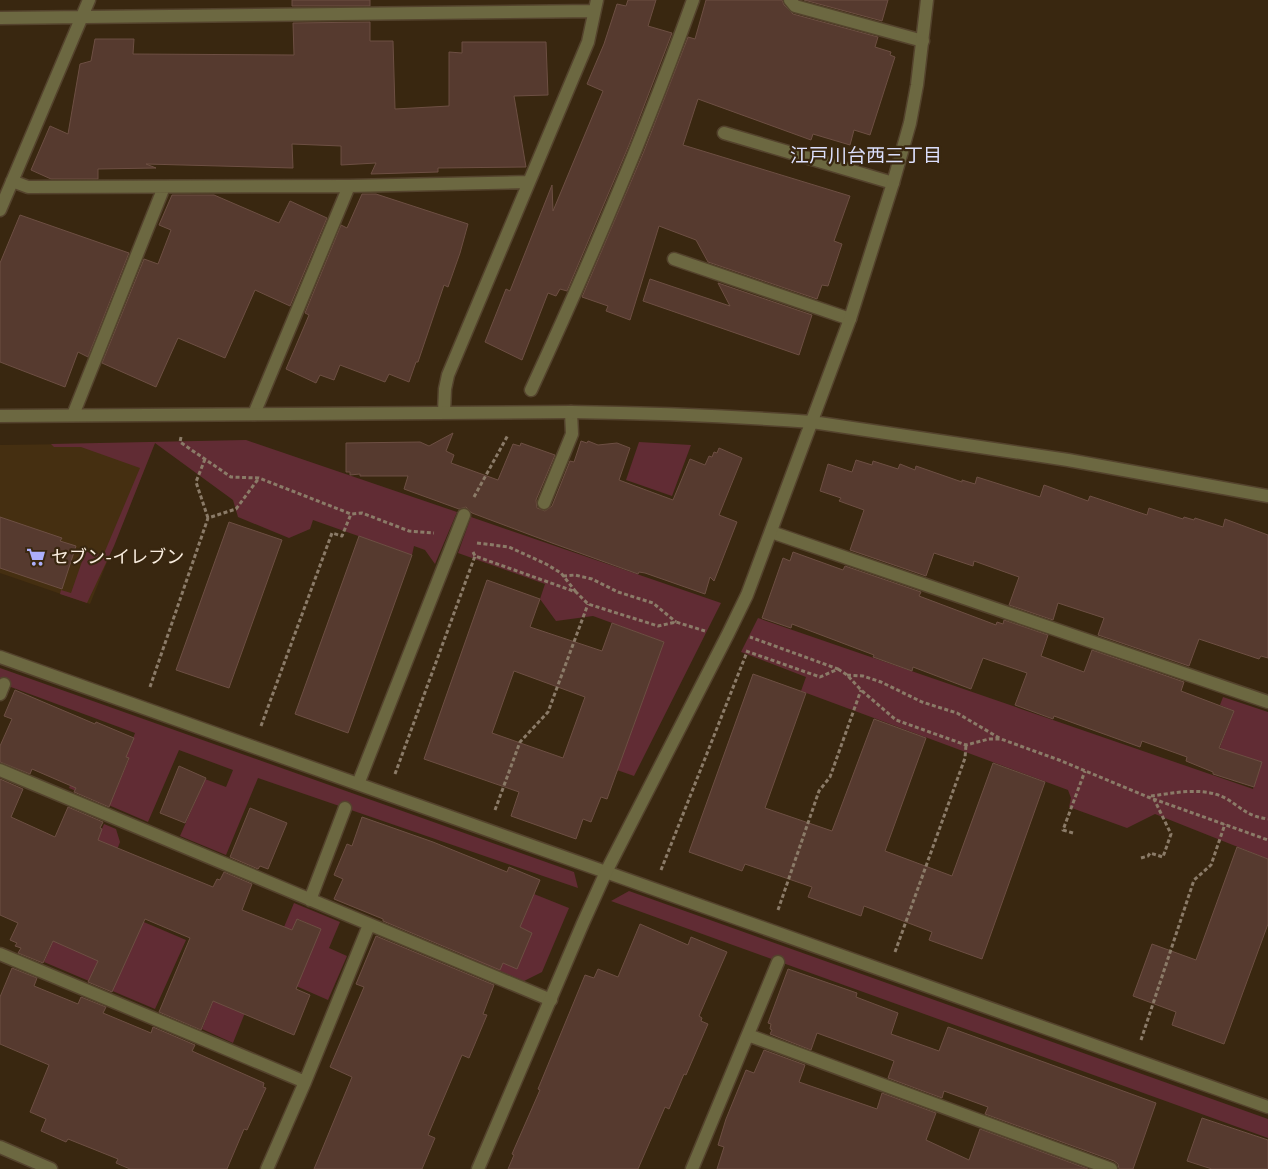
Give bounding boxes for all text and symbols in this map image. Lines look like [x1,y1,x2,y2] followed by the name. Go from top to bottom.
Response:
[790,145,942,167] district label: 江戸川台西三丁目
[25,546,47,568] supermarket icon: セブン-イレブン
[51,546,184,568] place label: セブン-イレブン

